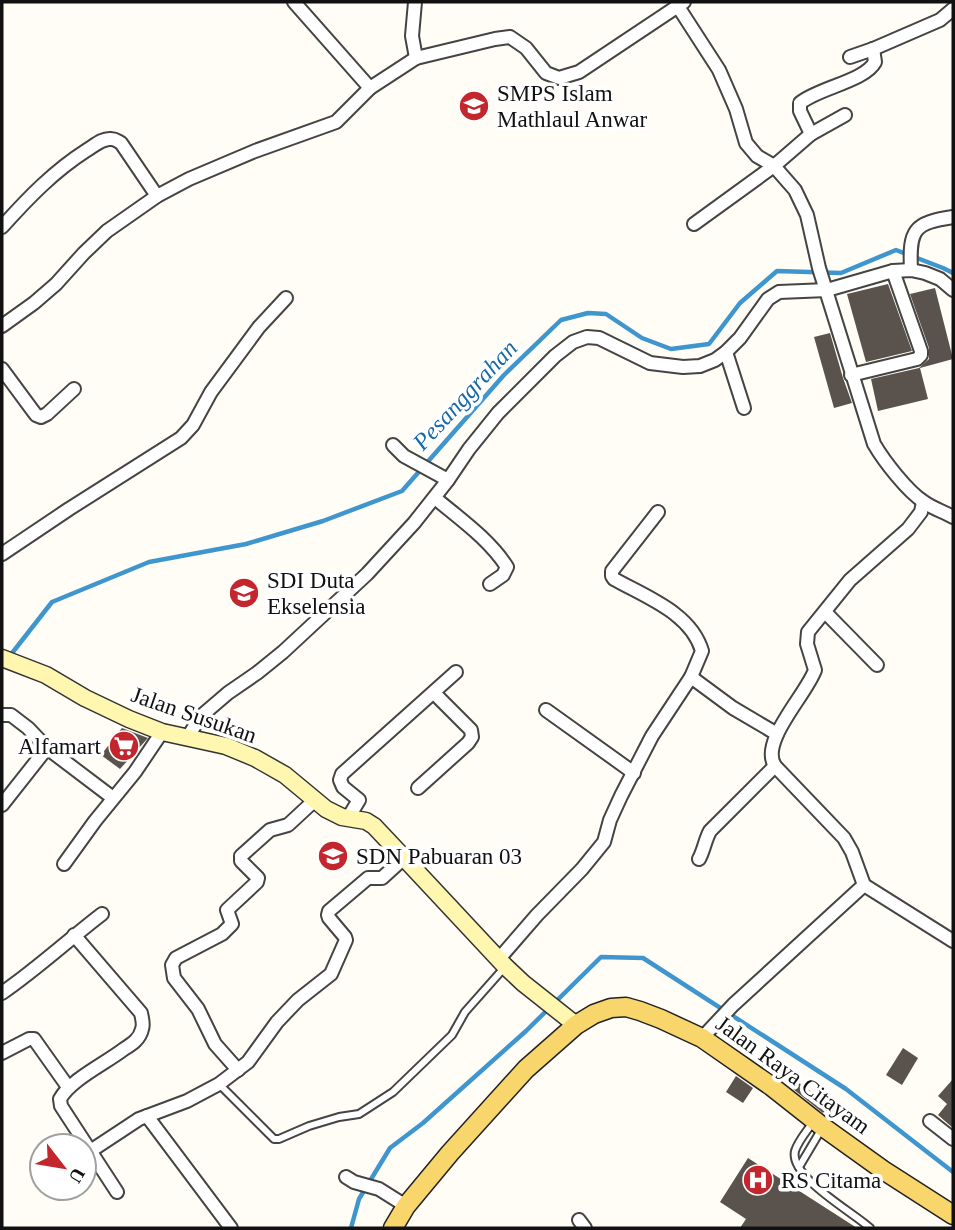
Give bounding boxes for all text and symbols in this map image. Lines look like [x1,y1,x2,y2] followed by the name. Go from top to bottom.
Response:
[497,81,647,132] place label: SMPS Islam Mathlaul Anwar
[457,89,491,123] school or university icon: SMPS Islam Mathlaul Anwar
[407,335,522,456] water label: Pesanggrahan
[267,568,365,619] place label: SDI Duta Ekselensia
[227,576,261,610] school or university icon: SDI Duta Ekselensia
[128,682,260,748] street label: Jalan Susukan
[107,729,141,763] supermarket icon: Alfamart
[18,734,102,759] place label: Alfamart
[316,839,350,873] school or university icon: SDN Pabuaran 03
[356,844,522,869] place label: SDN Pabuaran 03
[711,1011,875,1139] street label: Jalan Raya Citayam
[28,1132,98,1202] north arrow
[741,1163,775,1197] hospital icon: RS Citama
[64,1164,90,1187] text: U
[781,1168,881,1193] place label: RS Citama

